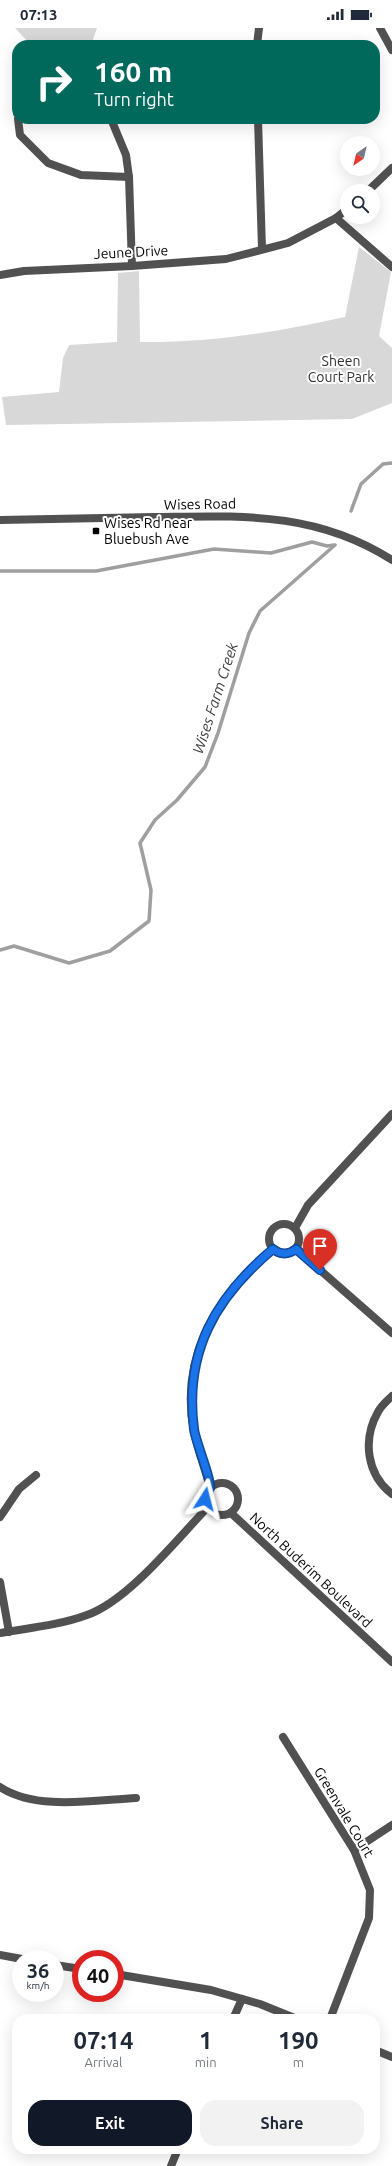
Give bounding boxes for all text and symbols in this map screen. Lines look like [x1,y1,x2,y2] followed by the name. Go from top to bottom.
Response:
[20,6,58,23] text: 07:13
[28,56,80,108] icon: right
[94,56,172,87] text: 160 m
[94,89,174,109] text: Turn right
[340,136,380,176] north arrow
[340,136,380,224] map controls
[340,184,380,224] button: search
[93,242,169,262] street label: Jeune Drive
[308,353,374,385] park label: Sheen Court Park
[164,495,236,513] street label: Wises Road
[104,515,193,547] place label: Wises Rd near Bluebush Ave
[91,526,101,536] marker: Wises Rd near Bluebush Ave
[189,640,241,756] water label: Wises Farm Creek
[303,1229,337,1270] pin
[309,1235,331,1257] icon: arrive
[184,1478,226,1520] position arrow
[247,1509,375,1631] street label: North Buderim Boulevard
[311,1764,377,1860] street label: Greenvale Court
[72,1950,124,2002] speed limit sign: 40
[27,1959,49,1982] text: 36
[26,1980,50,1991] text: km/h
[73,2027,133,2054] text: 07:14
[199,2027,212,2054] text: 1
[278,2027,319,2054] text: 190
[84,2055,122,2069] text: Arrival
[195,2055,217,2069] text: min
[293,2055,304,2069] text: m
[28,2100,192,2146] button: Exit
[200,2100,364,2146] button: Share

